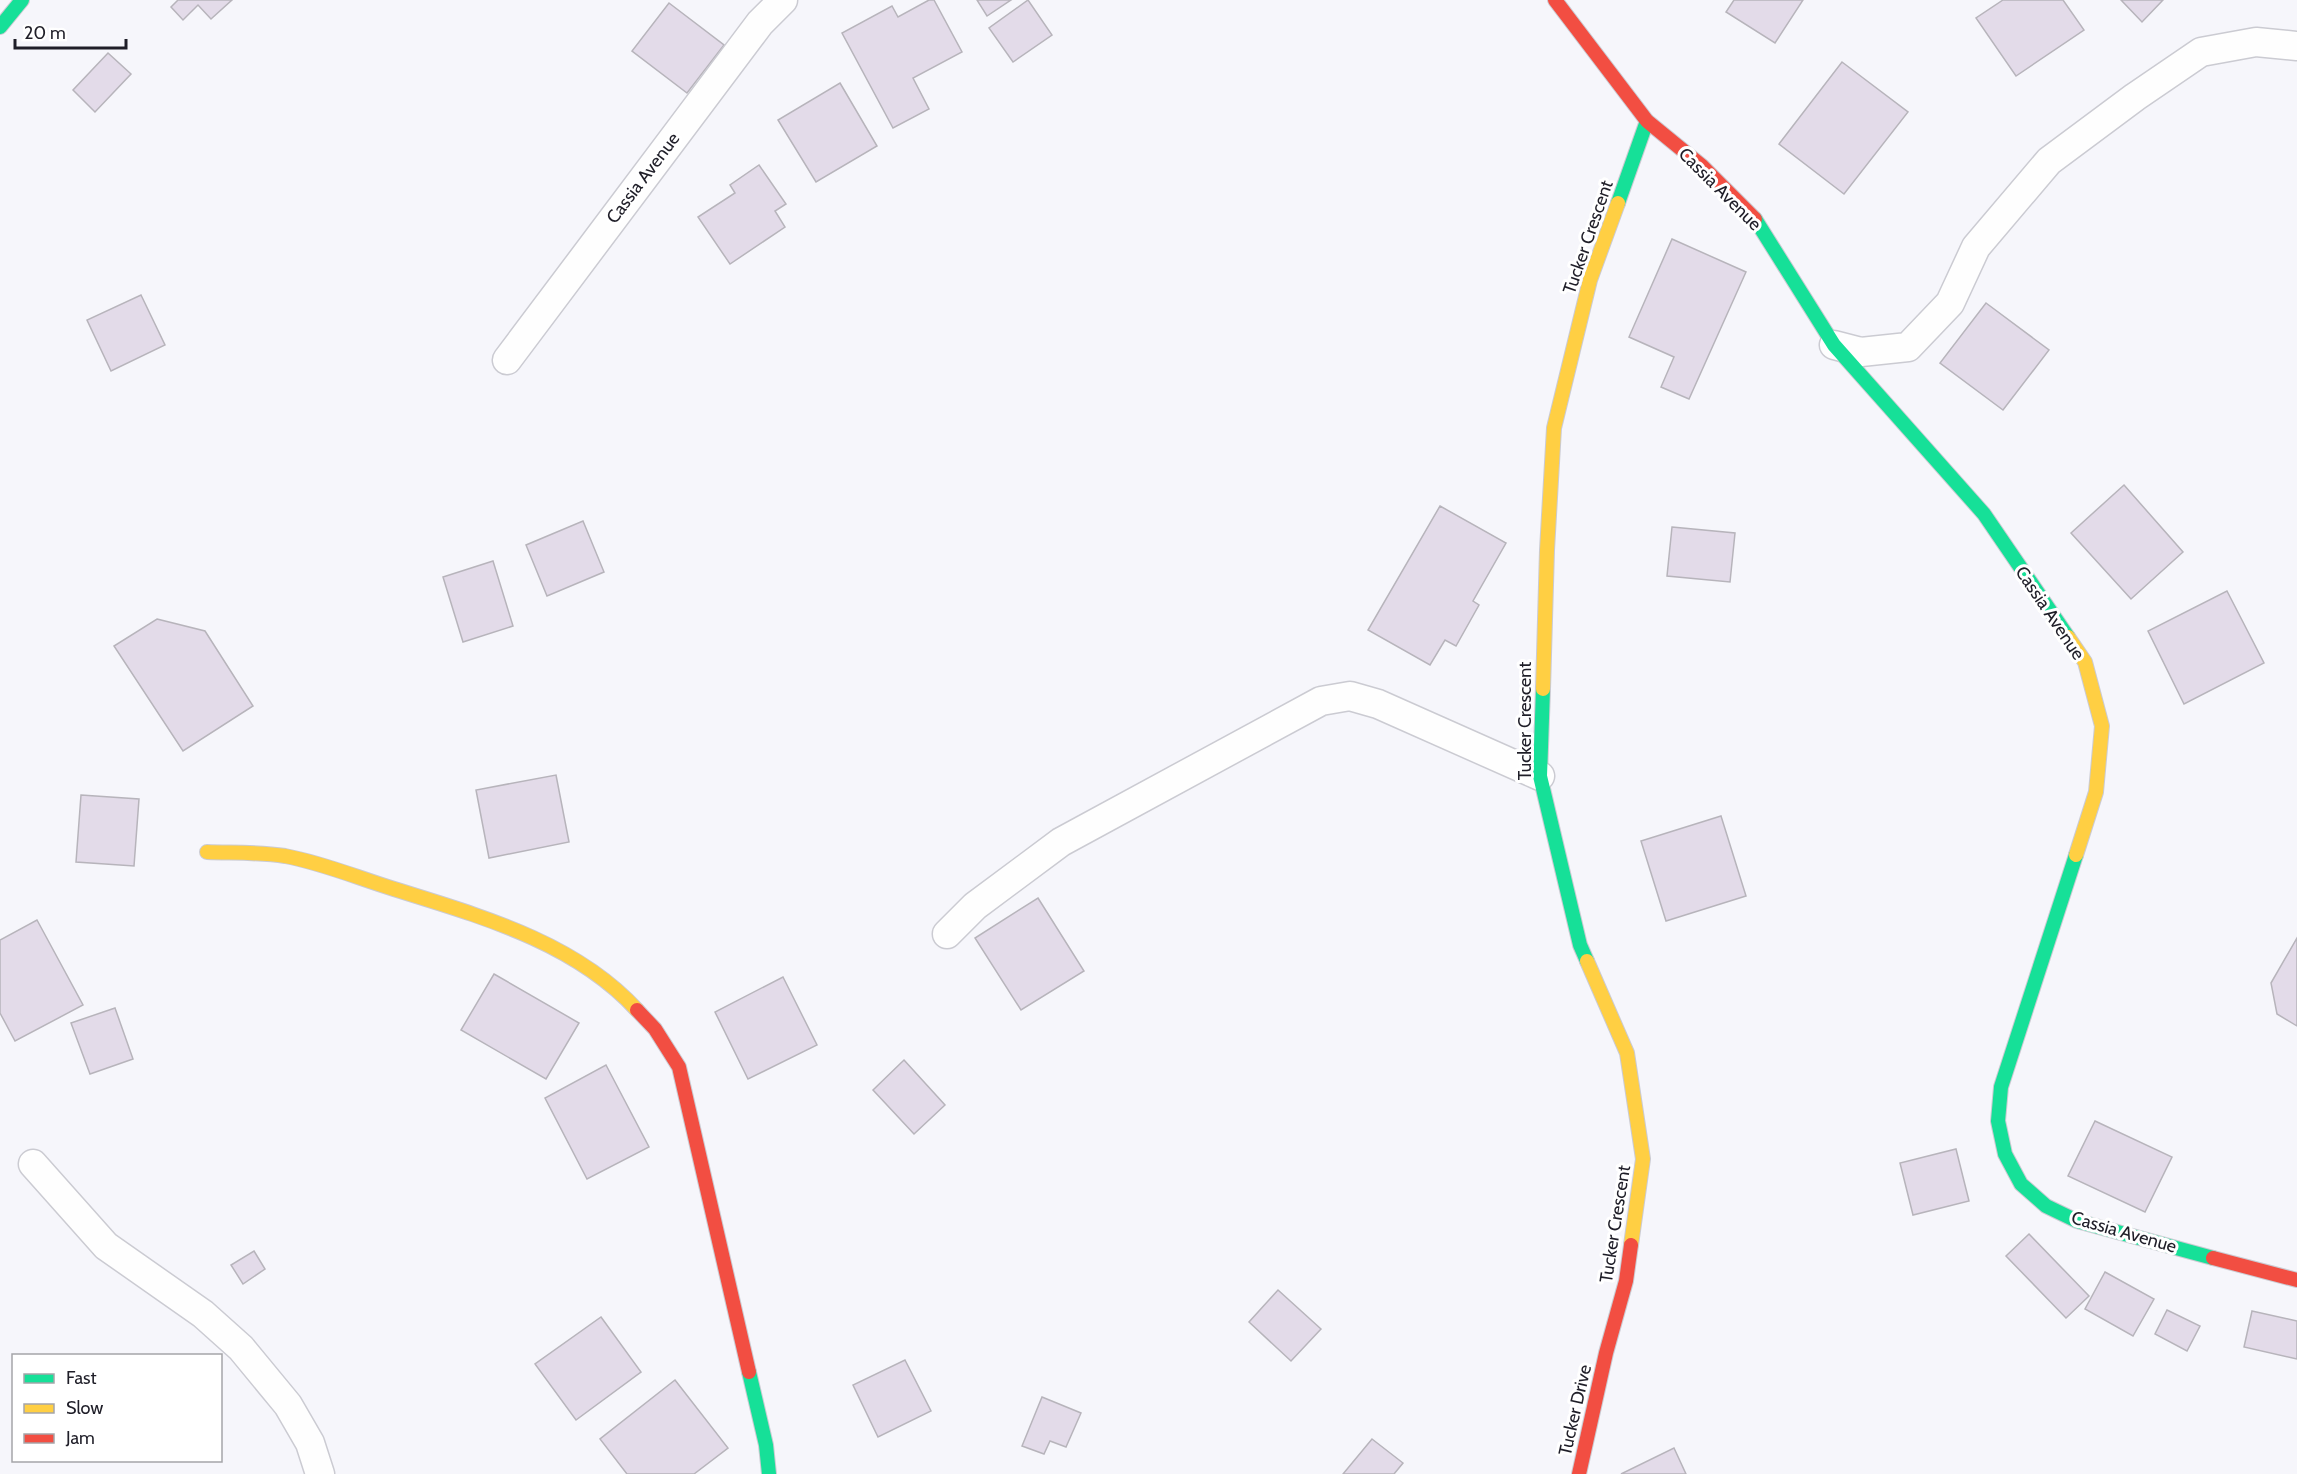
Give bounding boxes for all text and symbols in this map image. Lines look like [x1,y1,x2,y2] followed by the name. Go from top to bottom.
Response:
[15,12,126,50] scale bar
[24,22,66,44] text: 20 m
[602,128,684,228] street label: Cassia Avenue
[1674,143,1766,235] street label: Cassia Avenue
[1558,177,1618,297] street label: Tucker Crescent
[2011,562,2089,664] street label: Cassia Avenue
[1514,662,1536,780] street label: Tucker Crescent
[1595,1164,1635,1284] street label: Tucker Crescent
[2069,1207,2179,1257] street label: Cassia Avenue
[12,1354,222,1462] legend
[1554,1362,1596,1458] street label: Tucker Drive
[66,1367,97,1389] text: Fast
[66,1397,103,1419] text: Slow
[65,1427,95,1449] text: Jam

